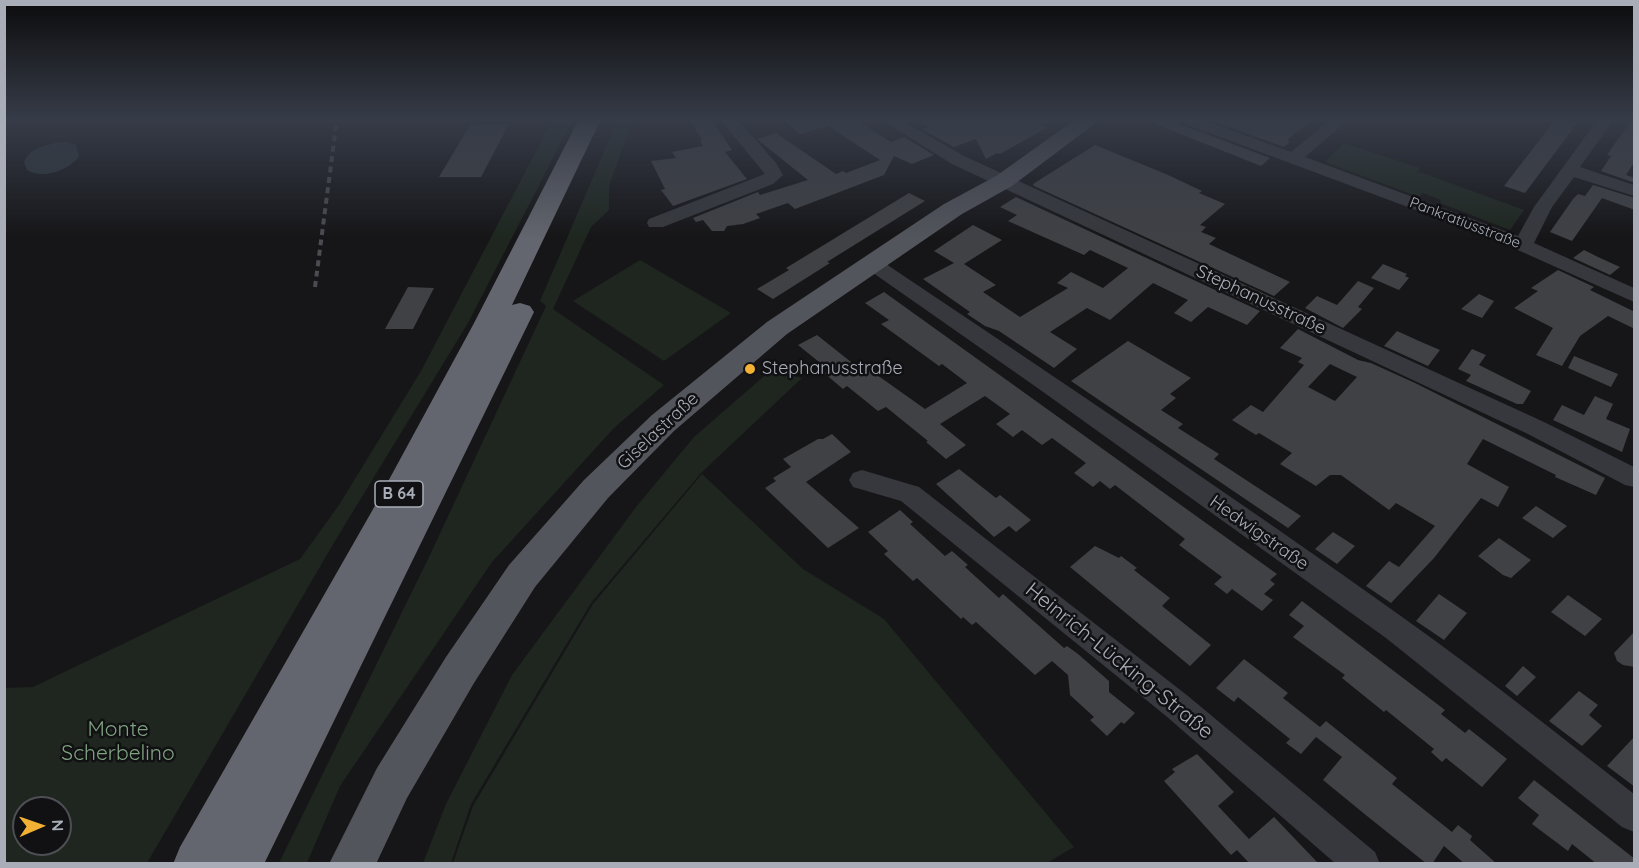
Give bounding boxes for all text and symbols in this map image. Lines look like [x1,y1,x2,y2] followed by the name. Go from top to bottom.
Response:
[1407,194,1523,252] street label: Pankratiusstraße
[1193,260,1329,340] street label: Stephanusstraße
[762,358,903,380] place label: Stephanusstraße
[743,362,757,376] marker: Stephanusstraße
[613,388,703,474] street label: Giselastraße
[375,481,423,507] road number: B 64
[1205,491,1313,575] street label: Hedwigstraße
[1020,577,1218,745] street label: Heinrich-Lücking-Straße
[61,717,175,767] park label: Monte Scherbelino
[12,796,72,856] north arrow
[48,819,68,832] text: N

